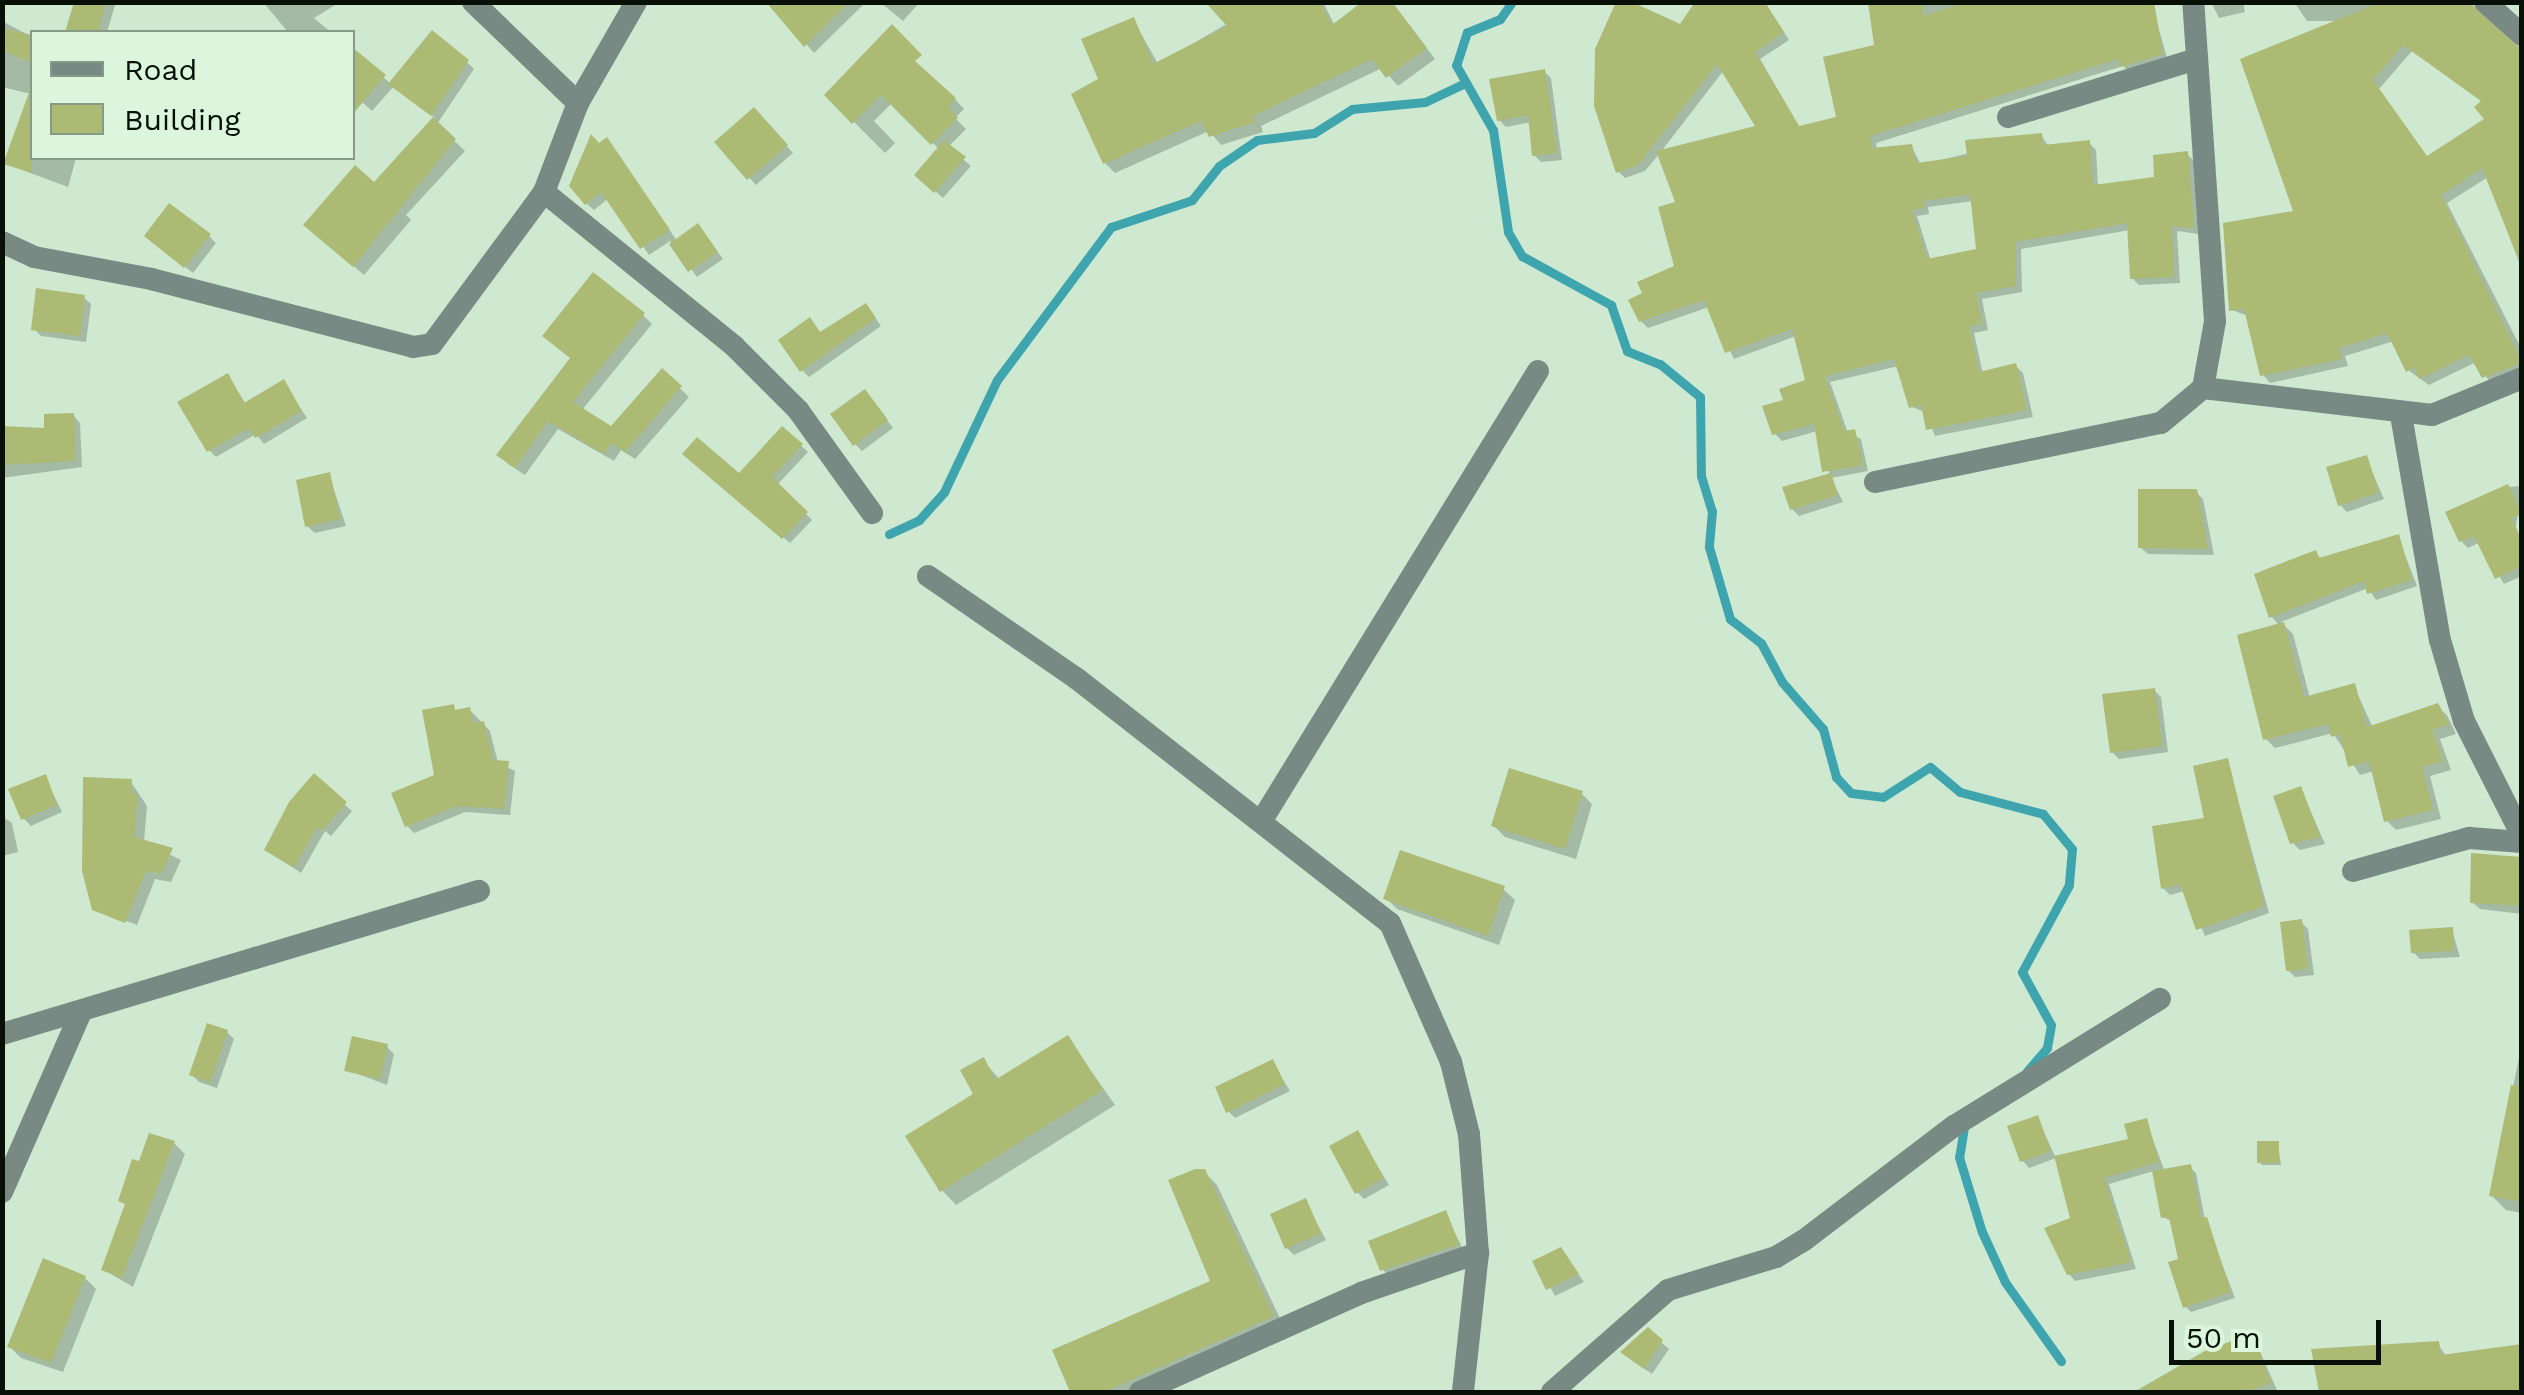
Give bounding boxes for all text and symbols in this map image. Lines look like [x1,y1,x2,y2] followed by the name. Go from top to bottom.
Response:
[30,30,355,160] legend
[124,52,197,87] text: Road
[124,102,241,137] text: Building
[2174,1300,2386,1362] scale bar
[2186,1320,2261,1355] text: 50 m

